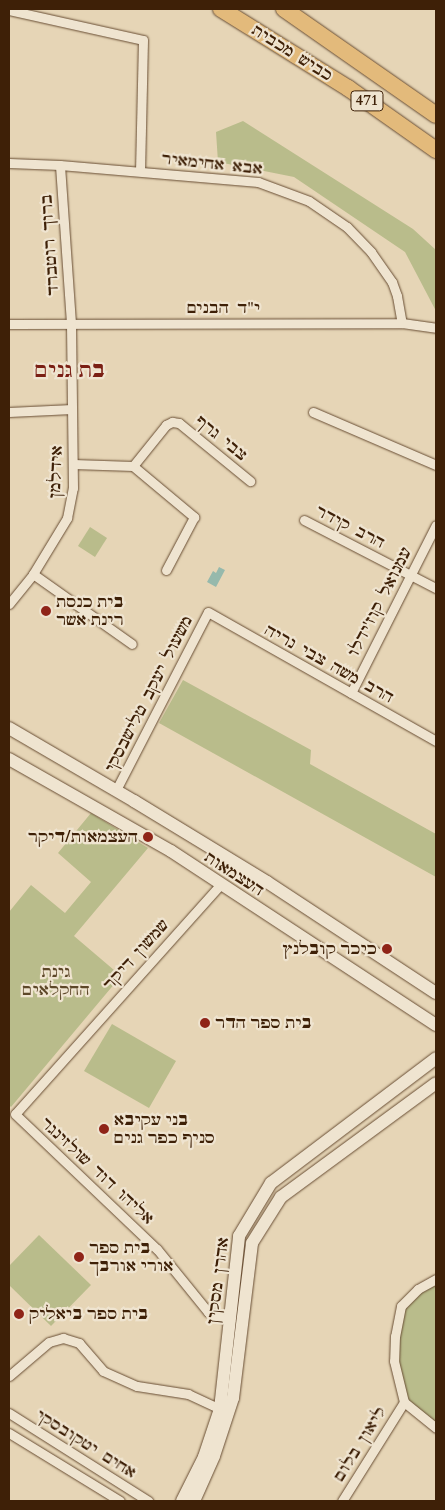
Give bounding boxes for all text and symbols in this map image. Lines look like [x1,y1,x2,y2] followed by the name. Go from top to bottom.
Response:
[250,22,334,84] street label: כביש מכבית
[350,88,384,114] road number: 471
[162,149,262,179] street label: אבא אחימאיר
[37,195,63,295] street label: ברוך רוטברד
[188,298,258,318] street label: י"ד הבנים
[35,358,105,384] district label: בת גנים
[193,412,249,464] street label: צבי גרף
[45,445,67,499] street label: אידלמן
[314,502,386,552] street label: הרב קידר
[345,545,415,659] street label: עמנואל קוז'ידלו
[56,592,124,630] place label: בית כנסת רינת אשר
[40,605,52,617] marker: בית כנסת רינת אשר
[103,616,195,772] street label: משעול יעקב טלישבסקי
[266,623,392,705] street label: הרב משה צבי נריה
[28,827,138,847] place label: העצמאות/דיקר
[142,831,154,843] marker: העצמאות/דיקר
[201,848,267,900] street label: העצמאות
[100,917,172,993] street label: שמשון דיקר
[283,939,377,959] place label: כיכר קובלנץ
[381,943,393,955] marker: כיכר קובלנץ
[22,962,90,1000] park label: גינת החקלאים
[215,1013,312,1033] place label: בית ספר הדר
[199,1017,211,1029] marker: בית ספר הדר
[114,1110,215,1148] place label: בני עקיבא סניף כפר גנים
[39,1116,155,1226] street label: אליהו דוד שולזינגר
[98,1123,110,1135] marker: בני עקיבא סניף כפר גנים
[89,1238,173,1276] place label: בית ספר אורי אורבך
[203,1238,233,1324] street label: אהרן מסקין
[73,1251,85,1263] marker: בית ספר אורי אורבך
[29,1304,148,1324] place label: בית ספר ביאליק
[13,1308,25,1320] marker: בית ספר ביאליק
[331,1405,389,1483] street label: ליאון בלום
[34,1406,138,1482] street label: אחים יטקובסקי

